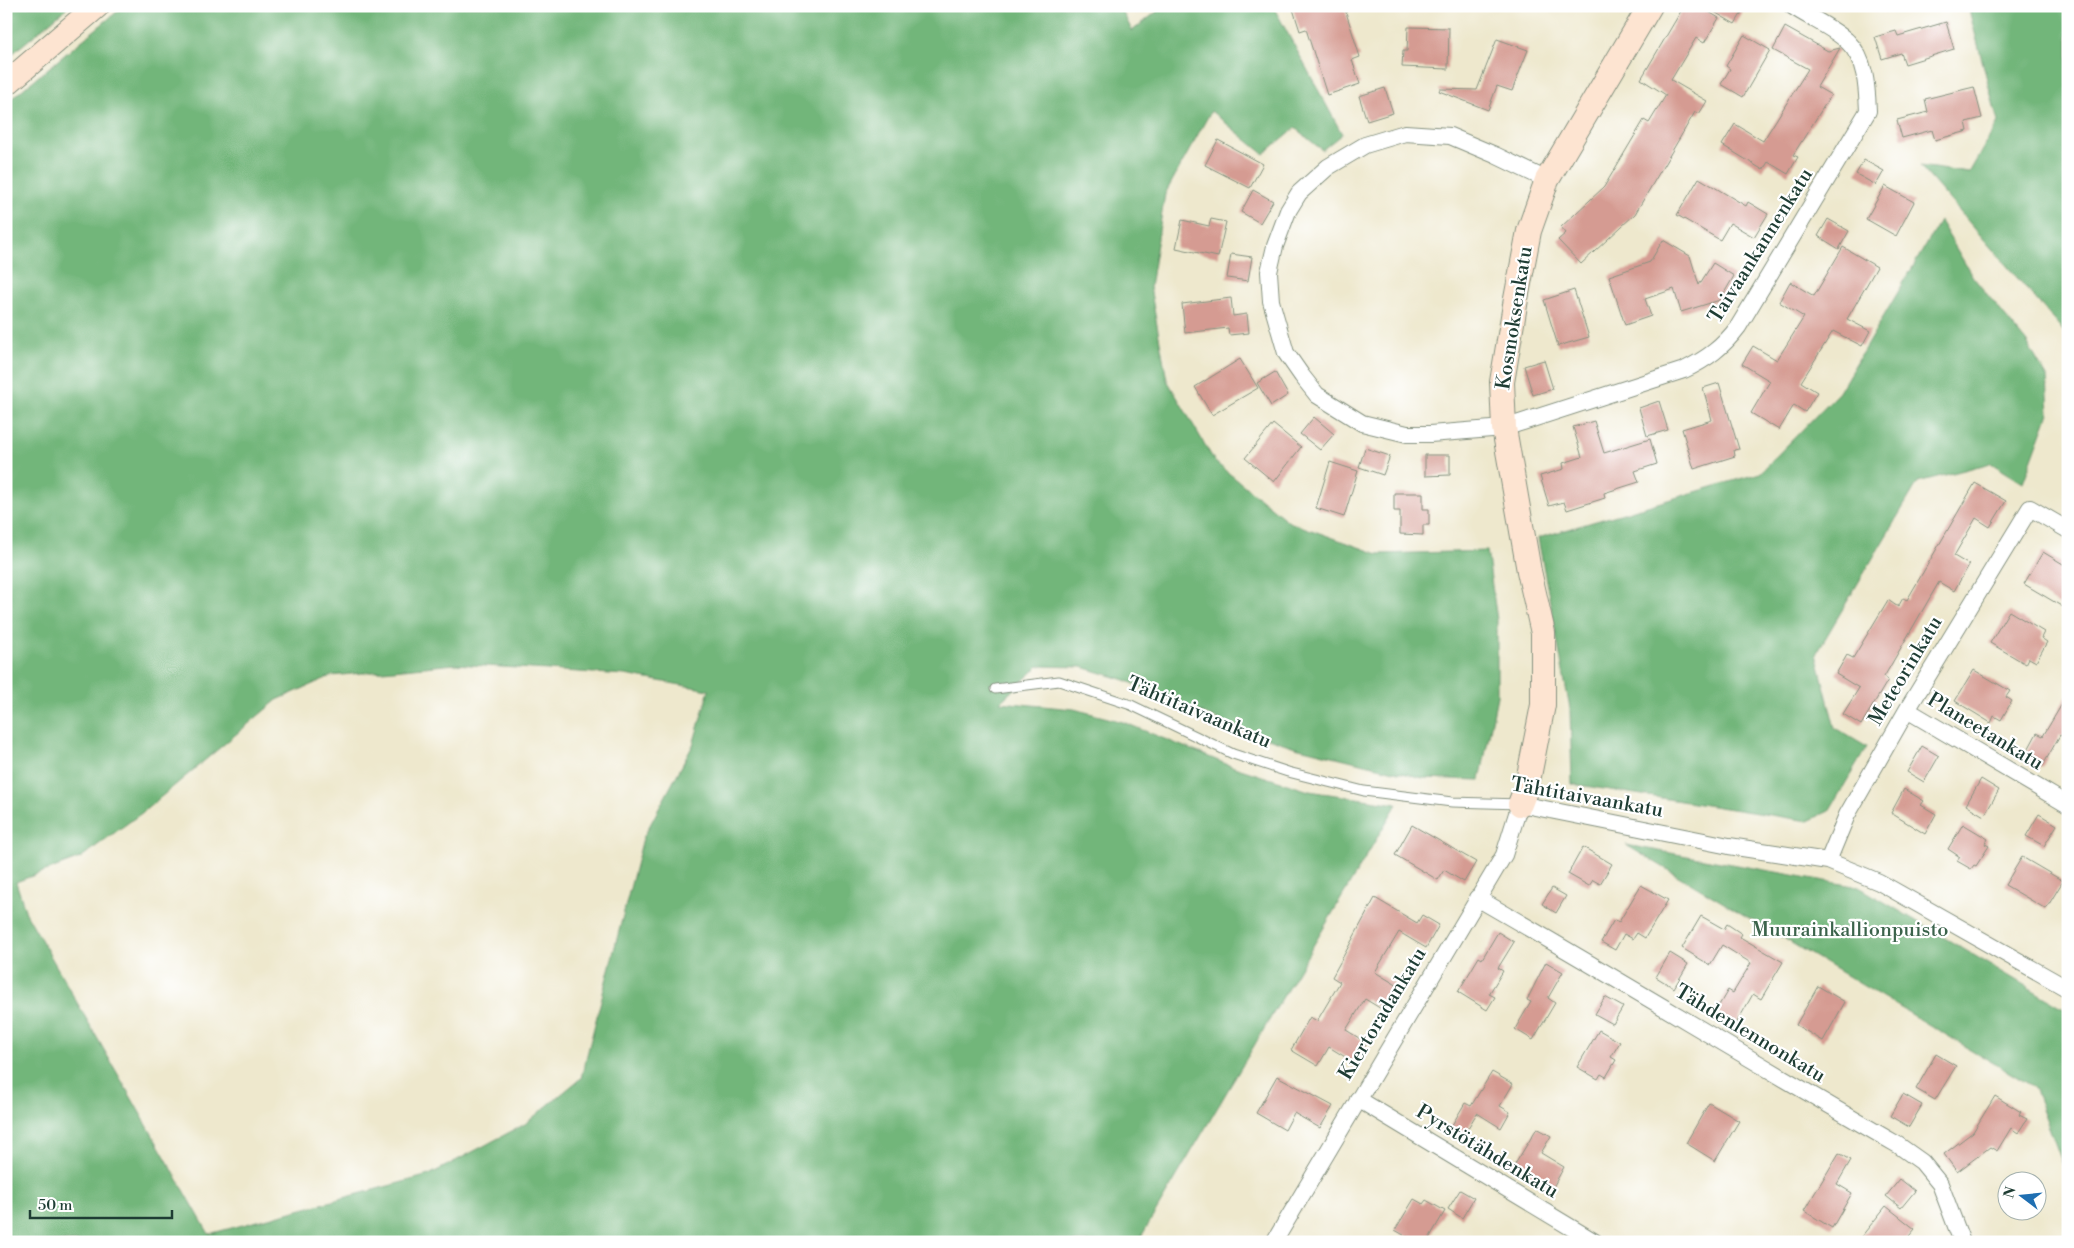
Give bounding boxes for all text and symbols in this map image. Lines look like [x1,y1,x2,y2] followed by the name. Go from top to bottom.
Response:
[1703,163,1819,328] street label: Taivaankannenkatu
[1491,244,1539,392] street label: Kosmoksenkatu
[1864,611,1949,730] street label: Meteorinkatu
[1123,671,1275,755] street label: Tähtitaivaankatu
[1922,688,2048,777] street label: Planeetankatu
[1509,772,1666,824] street label: Tähtitaivaankatu
[1751,918,1949,943] park label: Muurainkallionpuisto
[1334,943,1433,1085] street label: Kiertoradankatu
[1670,979,1830,1089] street label: Tähdenlennonkatu
[1411,1100,1563,1205] street label: Pyrstötähdenkatu
[1996,1170,2046,1220] north arrow
[2000,1185,2021,1200] text: N
[30,1188,172,1220] scale bar
[38,1196,72,1215] text: 50 m

